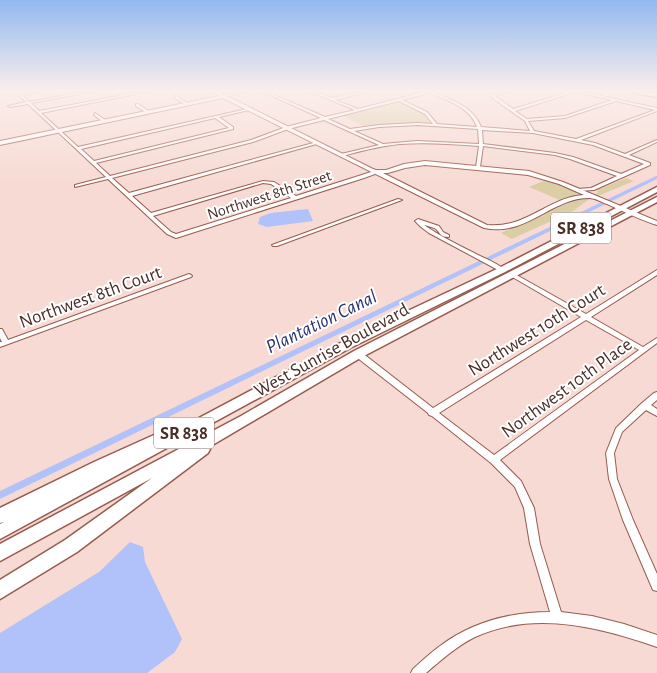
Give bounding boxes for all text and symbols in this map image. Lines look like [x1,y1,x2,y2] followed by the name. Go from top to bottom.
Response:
[205,167,333,223] street label: Northwest 8th Street
[551,212,611,244] road number: SR 838
[17,263,164,332] street label: Northwest 8th Court
[465,281,608,380] street label: Northwest 10th Court
[263,286,380,357] water label: Plantation Canal
[251,300,412,401] street label: West Sunrise Boulevard
[498,335,636,442] street label: Northwest 10th Place
[154,418,214,448] road number: SR 838

